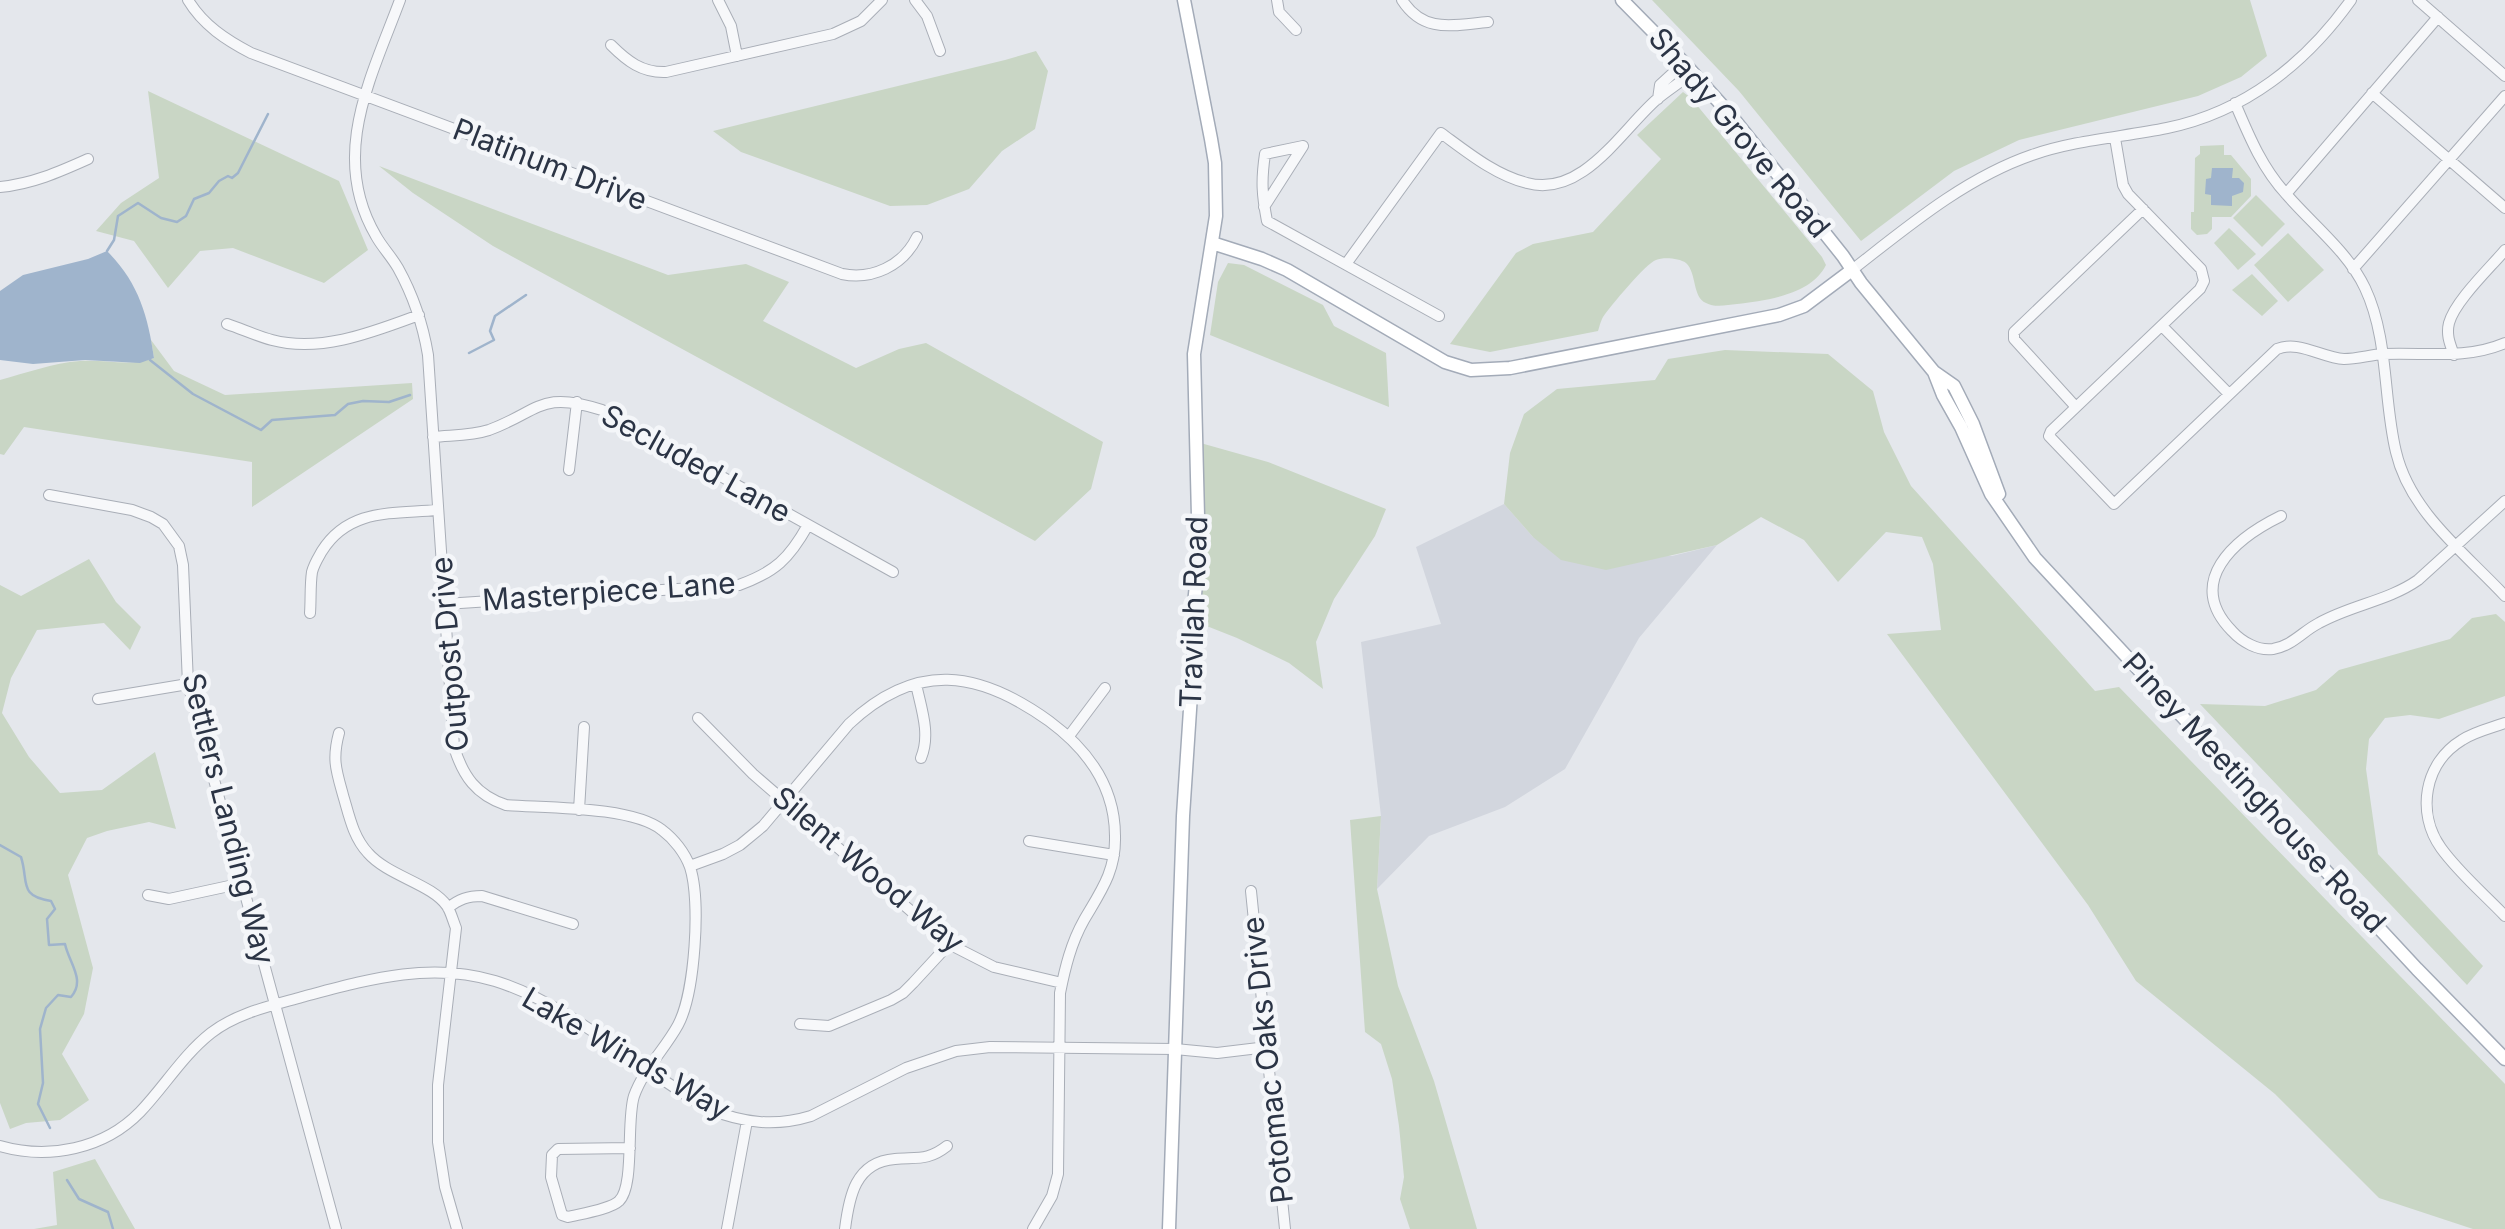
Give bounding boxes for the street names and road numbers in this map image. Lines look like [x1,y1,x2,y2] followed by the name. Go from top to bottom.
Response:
[1642,20,1838,245] street label: Shady Grove Road
[448,111,652,218] street label: Platinum Drive
[596,396,797,530] street label: Secluded Lane
[1172,515,1214,709] street label: Travilah Road
[423,555,475,753] street label: Outpost Drive
[481,564,737,618] street label: Masterpiece Lane
[2116,645,2394,940] street label: Piney Meetinghouse Road
[175,669,283,968] street label: Settlers Landing Way
[765,779,972,960] street label: Silent Wood Way
[1234,915,1300,1205] street label: Potomac Oaks Drive
[516,979,737,1127] street label: Lake Winds Way

